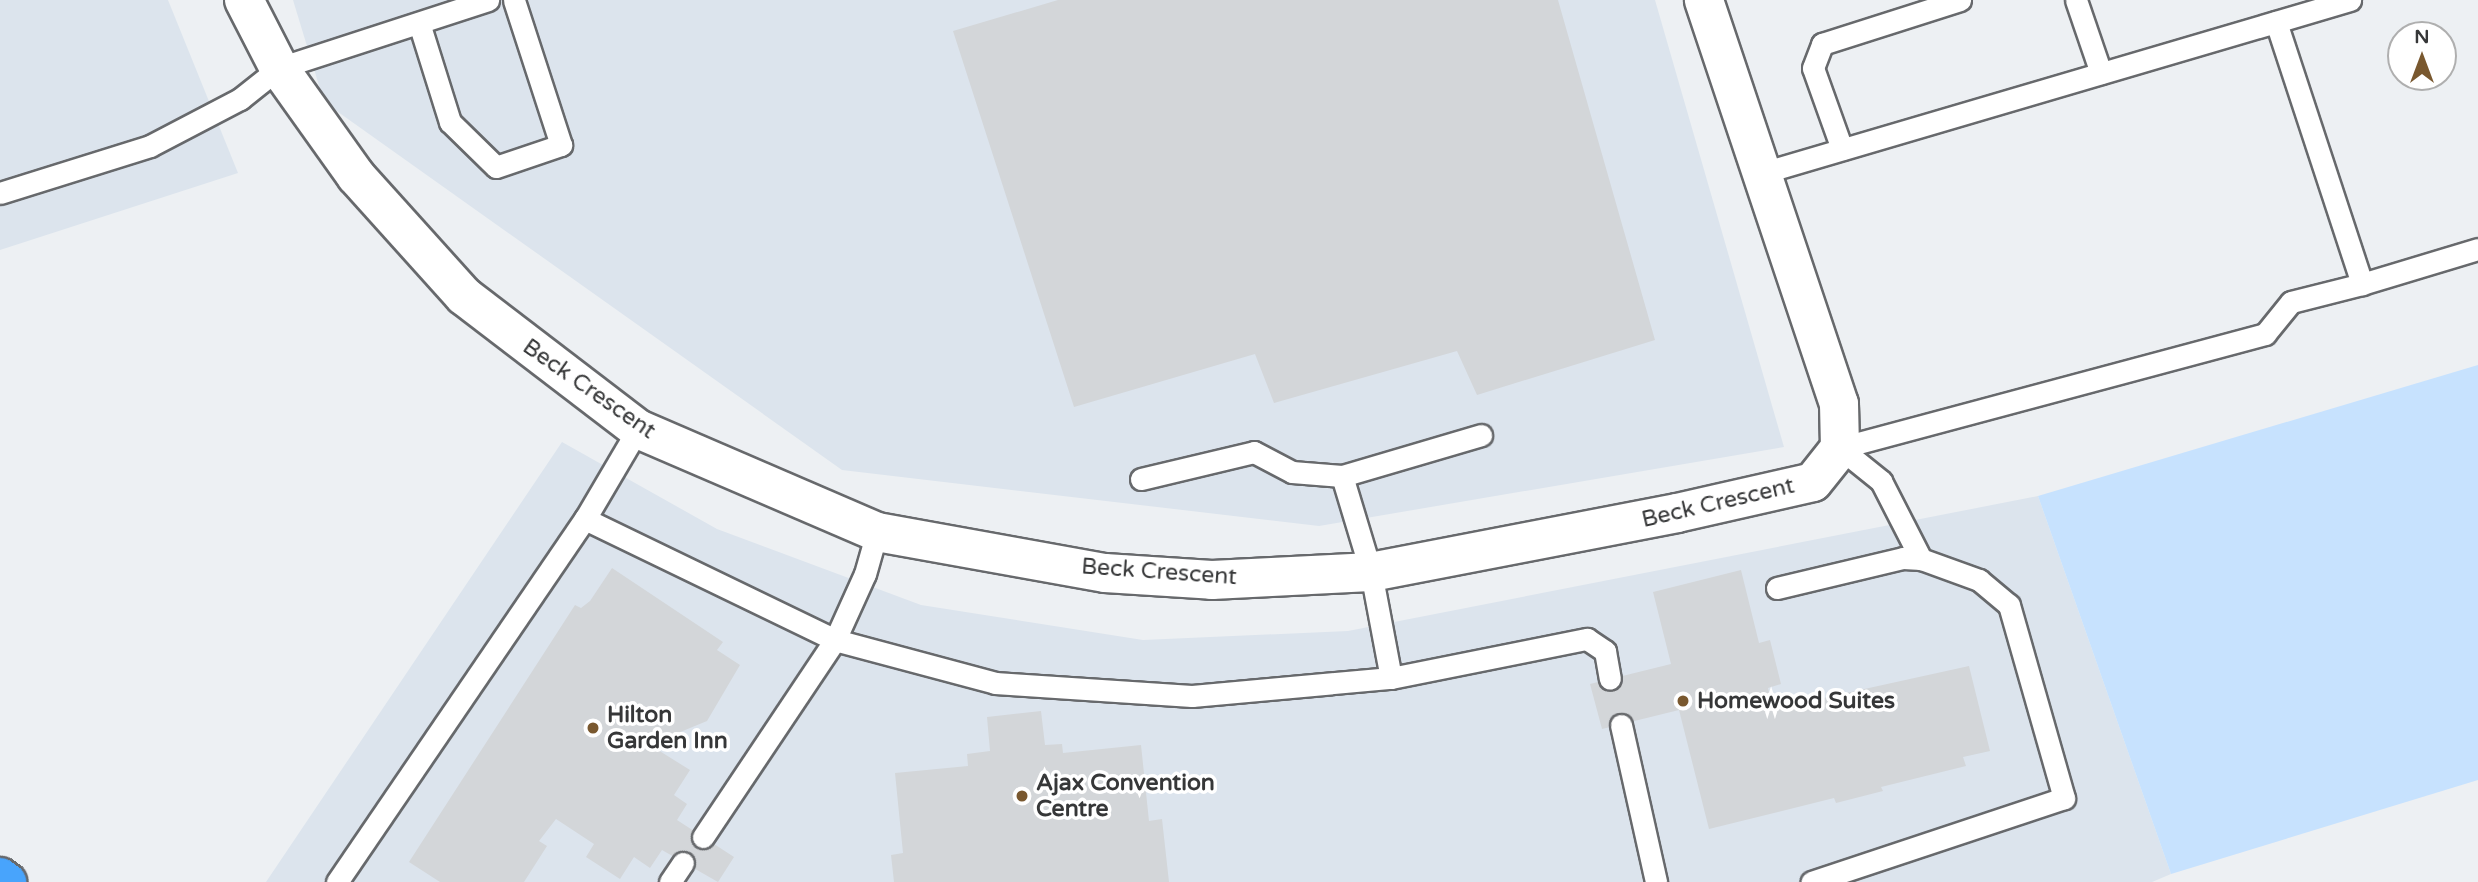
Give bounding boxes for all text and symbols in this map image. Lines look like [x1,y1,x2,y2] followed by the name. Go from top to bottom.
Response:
[2387,21,2457,91] north arrow
[2414,26,2430,48] text: N
[517,333,661,445] street label: Beck Crescent
[1639,472,1797,534] street label: Beck Crescent
[1080,553,1238,591] street label: Beck Crescent
[1697,687,1895,715] place label: Homewood Suites
[1675,693,1691,709] marker: Homewood Suites
[607,701,728,755] place label: Hilton Garden Inn
[585,720,601,736] marker: Hilton Garden Inn
[1036,769,1215,823] place label: Ajax Convention Centre
[1014,788,1030,804] marker: Ajax Convention Centre

